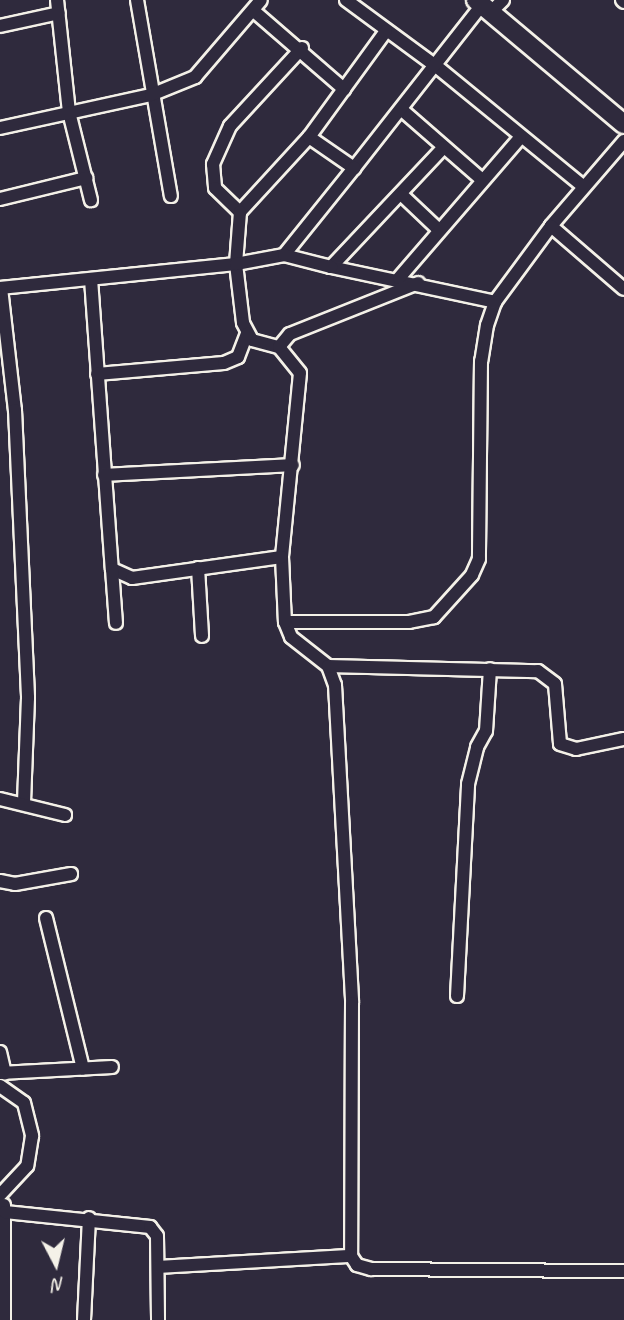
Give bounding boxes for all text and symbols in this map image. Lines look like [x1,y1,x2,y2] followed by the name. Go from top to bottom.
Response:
[21,1229,91,1299] north arrow
[51,1272,66,1297] text: N

